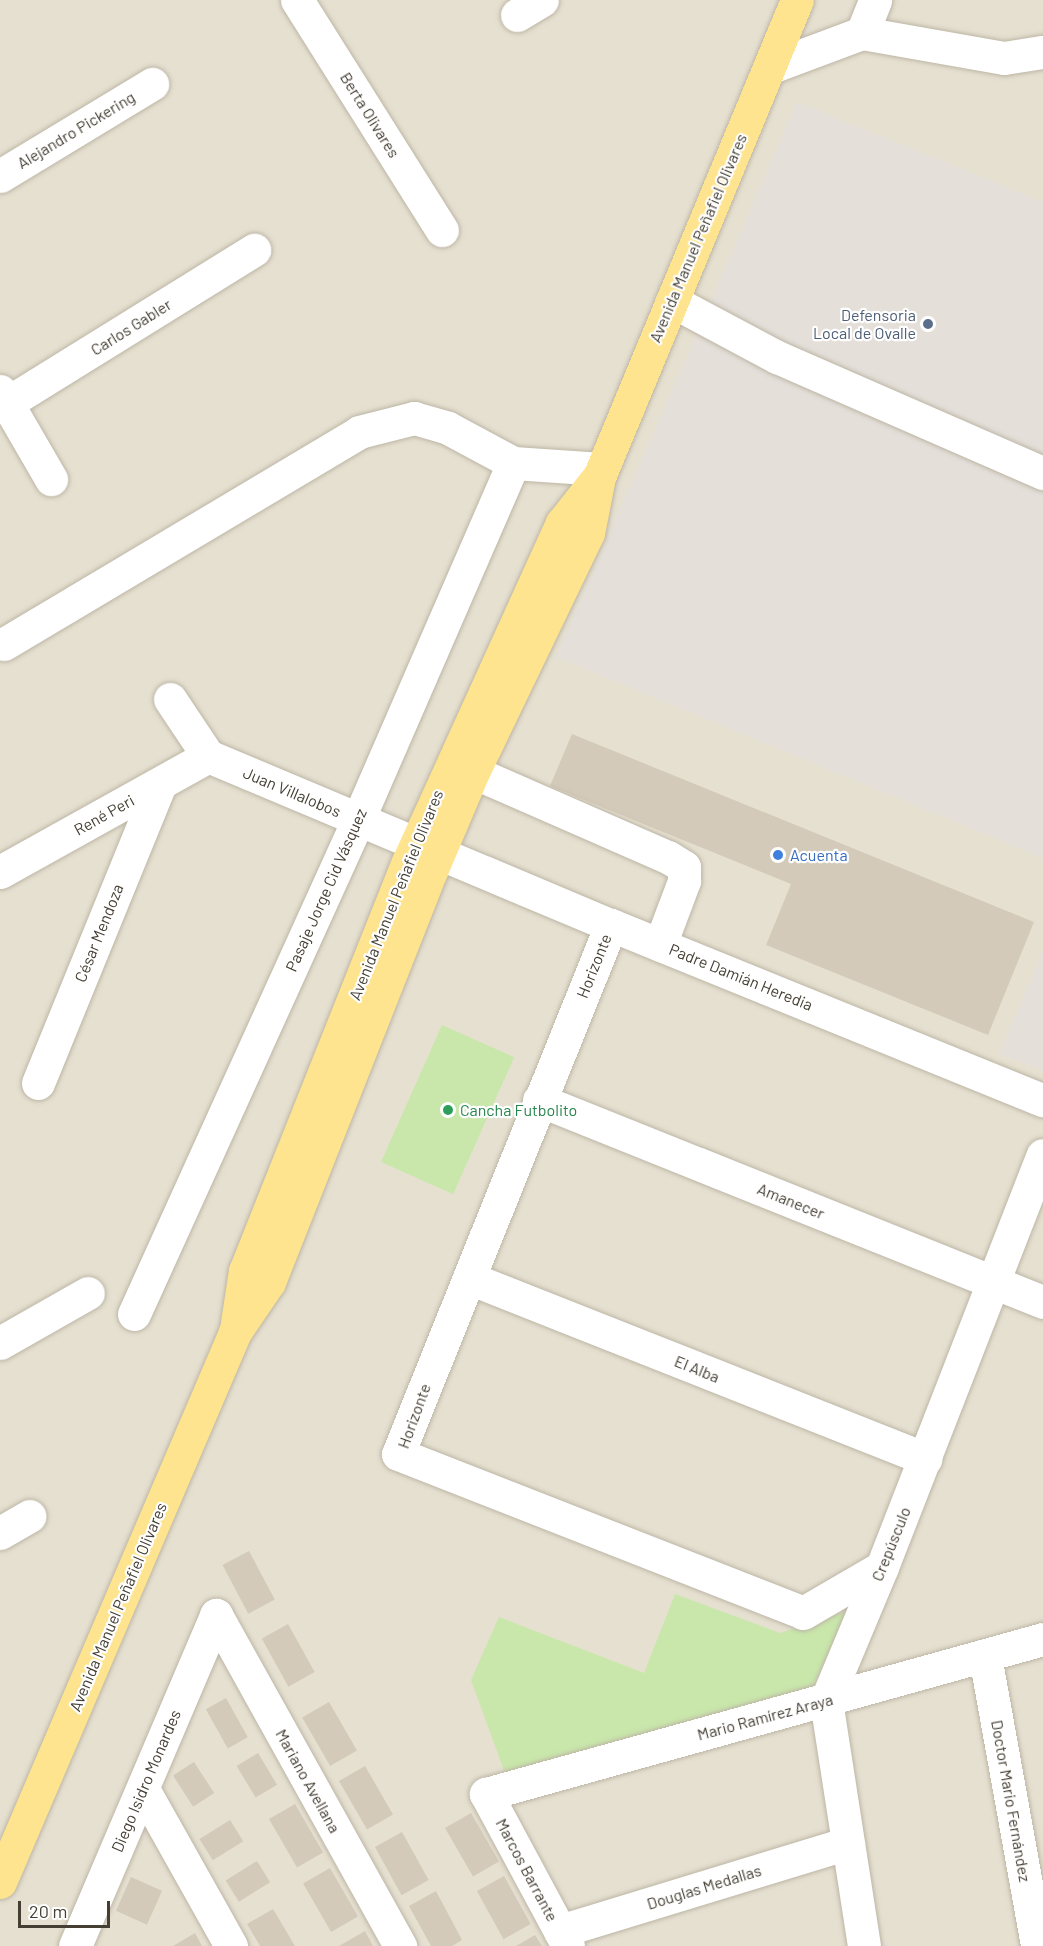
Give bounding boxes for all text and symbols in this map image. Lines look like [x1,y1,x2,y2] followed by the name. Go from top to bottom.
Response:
[336,69,404,161] street label: Berta Olivares
[14,87,138,173] street label: Alejandro Pickering
[645,131,751,345] street label: Avenida Manuel Peñafiel Olivares
[87,295,175,359] street label: Carlos Gabler
[813,305,916,343] place label: Defensoria Local de Ovalle
[921,317,935,331] marker: Defensoria Local de Ovalle
[240,763,344,821] street label: Juan Villalobos
[345,787,447,1003] street label: Avenida Manuel Peñafiel Olivares
[70,791,138,839] street label: René Peri
[281,806,371,974] street label: Pasaje Jorge Cid Vásquez
[790,845,848,865] place label: Acuenta
[771,848,785,862] marker: Acuenta
[71,881,127,985] street label: César Mendoza
[572,931,616,1001] street label: Horizonte
[666,939,816,1015] street label: Padre Damián Heredia
[460,1100,577,1120] place label: Cancha Futbolito
[441,1103,455,1117] marker: Cancha Futbolito
[755,1179,827,1223] street label: Amanecer
[672,1351,722,1387] street label: El Alba
[393,1381,435,1451] street label: Horizonte
[65,1500,171,1714] street label: Avenida Manuel Peñafiel Olivares
[867,1504,915,1584] street label: Crepúsculo
[695,1690,835,1744] street label: Mario Ramírez Araya
[107,1707,185,1855] street label: Diego Isidro Monardes
[987,1718,1035,1884] street label: Doctor Mario Fernández
[272,1726,344,1836] street label: Mariano Avellana
[492,1815,562,1925] street label: Marcos Barrante
[644,1860,764,1914] street label: Douglas Medallas
[21,1889,112,1927] scale bar
[29,1900,67,1922] text: 20 m

